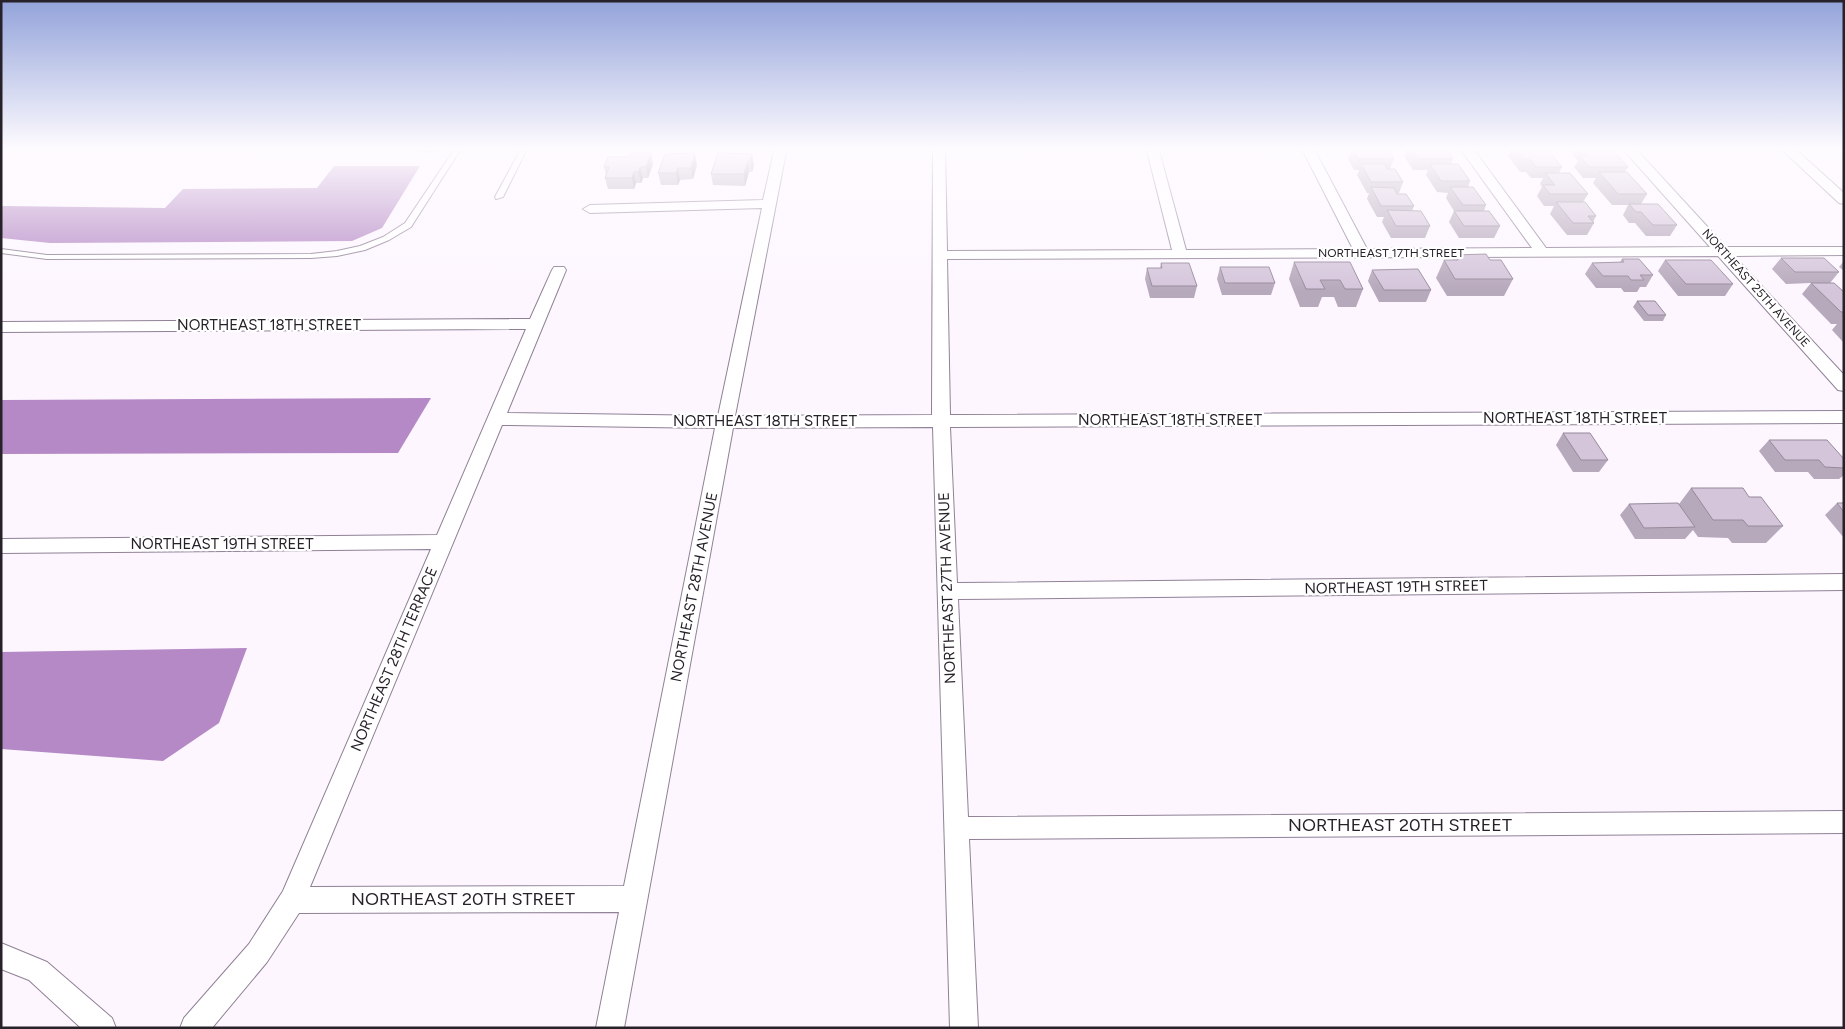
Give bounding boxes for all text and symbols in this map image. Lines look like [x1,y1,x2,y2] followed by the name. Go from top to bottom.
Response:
[1699,226,1813,350] street label: NORTHEAST 25TH AVENUE
[1318,246,1464,260] street label: NORTHEAST 17TH STREET
[177,316,362,334] street label: NORTHEAST 18TH STREET
[1483,409,1668,427] street label: NORTHEAST 18TH STREET
[1078,411,1263,429] street label: NORTHEAST 18TH STREET
[673,412,858,430] street label: NORTHEAST 18TH STREET
[667,491,721,683] street label: NORTHEAST 28TH AVENUE
[935,492,959,684] street label: NORTHEAST 27TH AVENUE
[130,535,314,553] street label: NORTHEAST 19TH STREET
[347,564,441,754] street label: NORTHEAST 28TH TERRACE
[1304,576,1488,598] street label: NORTHEAST 19TH STREET
[1288,814,1512,836] street label: NORTHEAST 20TH STREET
[351,888,575,910] street label: NORTHEAST 20TH STREET

